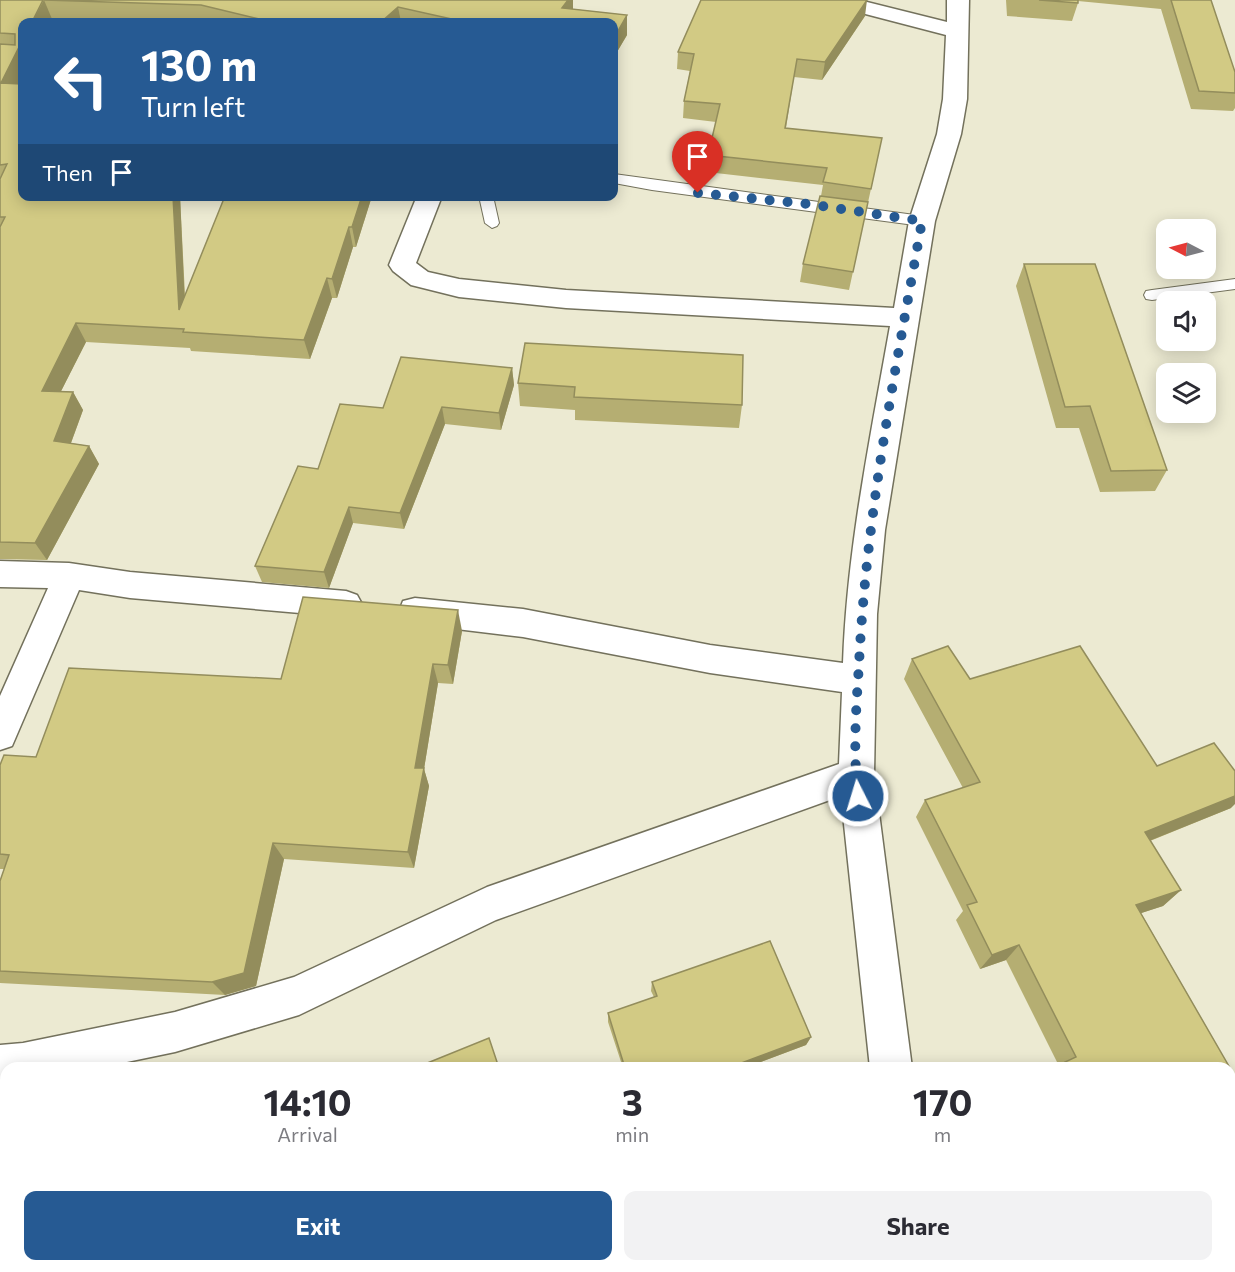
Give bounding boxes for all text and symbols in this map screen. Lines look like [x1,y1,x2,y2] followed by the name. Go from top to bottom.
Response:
[141,38,257,90] text: 130 m
[42,42,120,120] icon: left
[141,90,245,123] text: Turn left
[672,131,723,193] pin
[681,140,714,173] icon: arrive
[105,156,138,189] icon: arrive
[42,159,93,186] text: Then
[1156,219,1216,279] north arrow
[1156,219,1216,423] map controls
[1156,291,1216,351] button: sound
[1156,363,1216,423] button: layers
[826,764,890,828] position arrow
[264,1079,352,1123] text: 14:10
[622,1079,643,1123] text: 3
[913,1079,972,1123] text: 170
[277,1122,338,1146] text: Arrival
[615,1122,649,1146] text: min
[934,1122,951,1146] text: m
[24,1191,612,1260] button: Exit
[624,1191,1212,1260] button: Share

